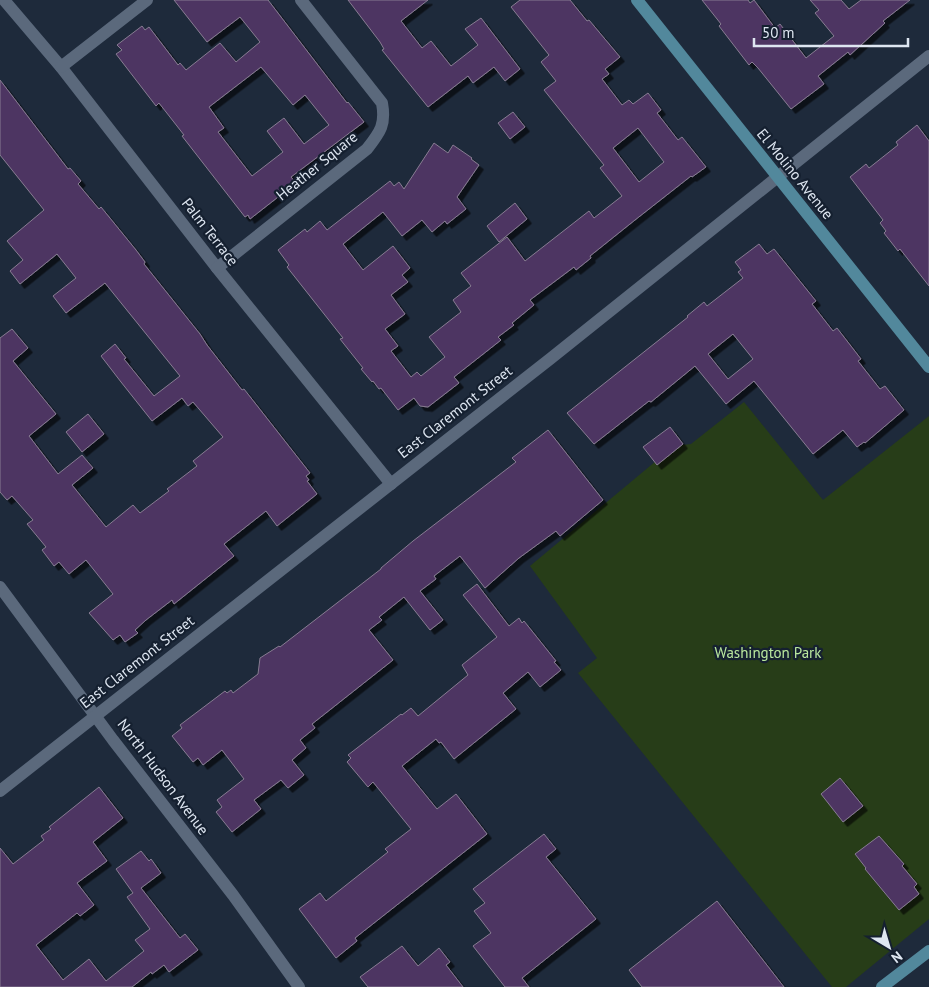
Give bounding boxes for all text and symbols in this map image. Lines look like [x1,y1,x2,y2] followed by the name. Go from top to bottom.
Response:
[754,15,908,47] scale bar
[762,23,795,42] text: 50 m
[753,124,838,223] street label: El Molino Avenue
[272,127,361,204] street label: Heather Square
[178,194,243,269] street label: Palm Terrace
[394,361,516,462] street label: East Claremont Street
[76,611,198,712] street label: East Claremont Street
[715,643,822,662] park label: Washington Park
[114,715,213,838] street label: North Hudson Avenue
[864,922,914,972] north arrow
[888,947,906,967] text: N

